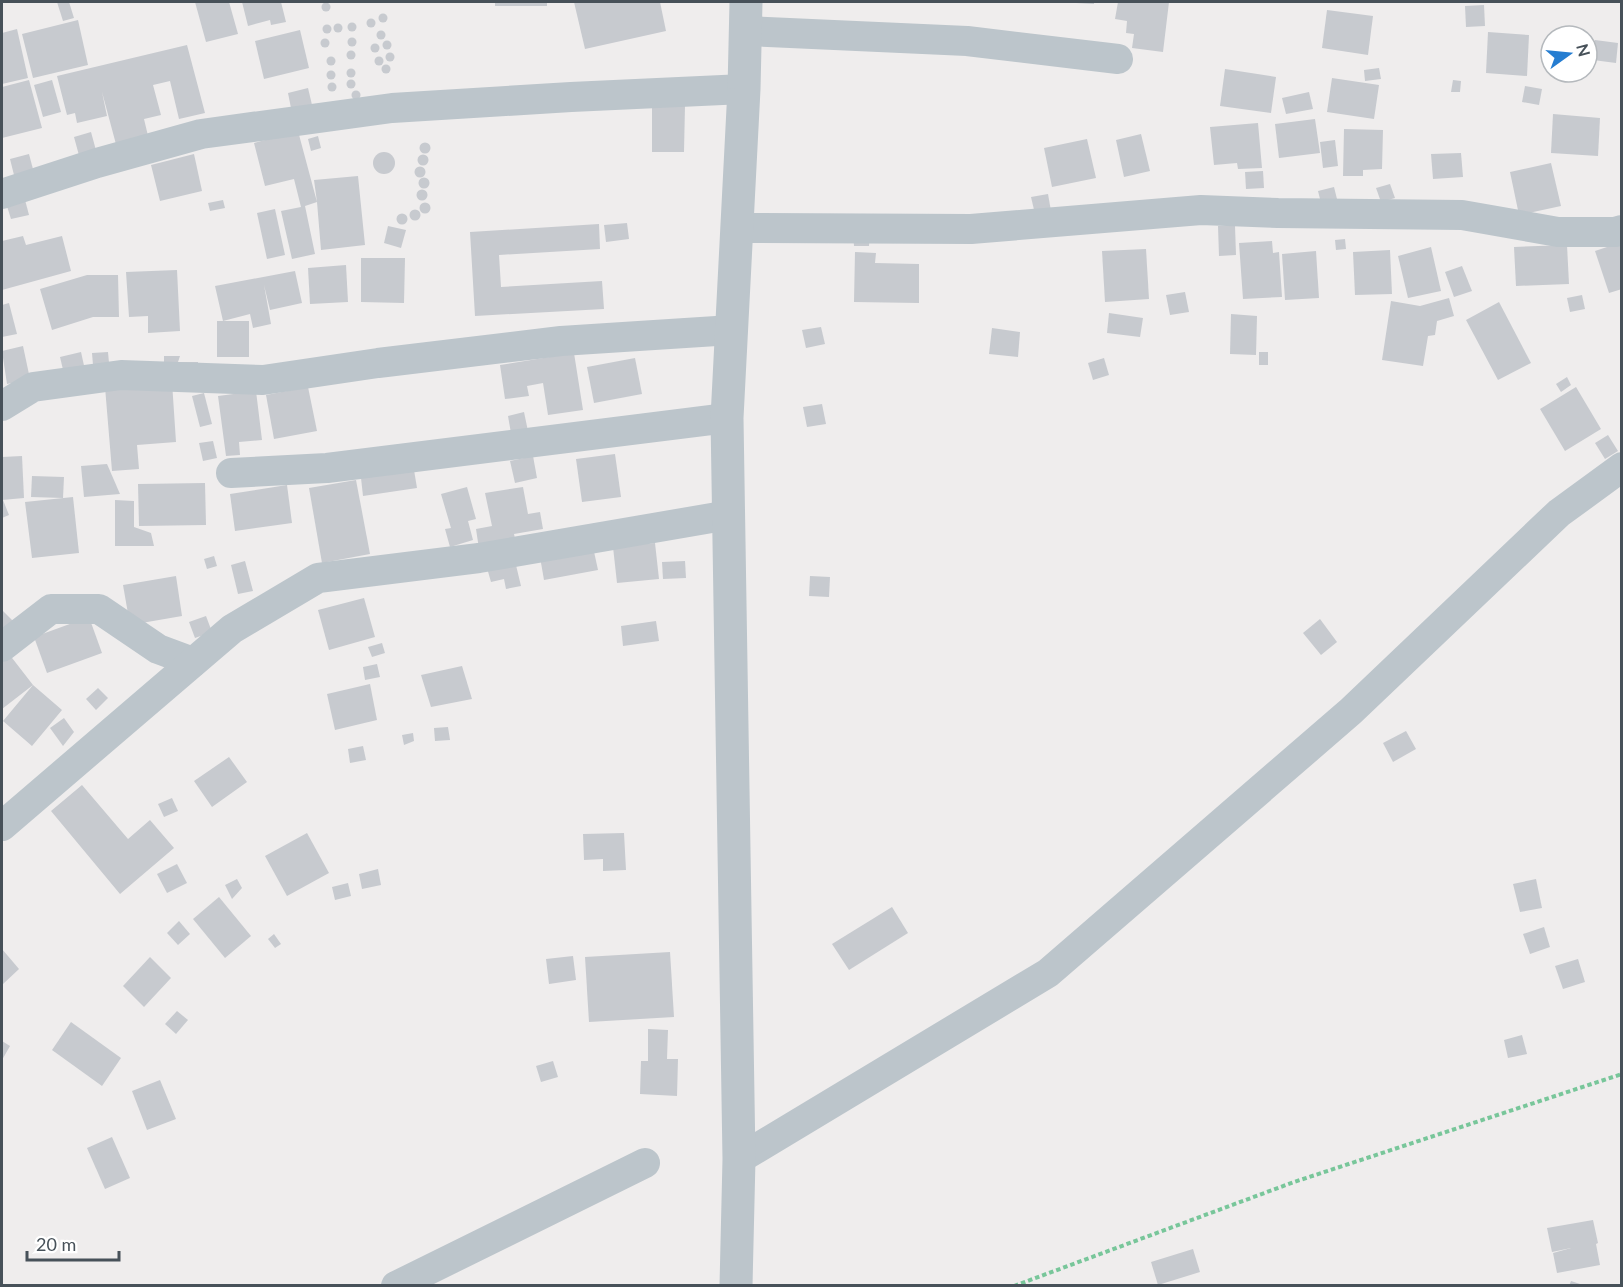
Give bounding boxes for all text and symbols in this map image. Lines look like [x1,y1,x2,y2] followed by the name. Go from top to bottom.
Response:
[1539,24,1599,84] north arrow
[1573,42,1595,58] text: N
[27,1224,118,1262] scale bar
[36,1233,76,1255] text: 20 m

